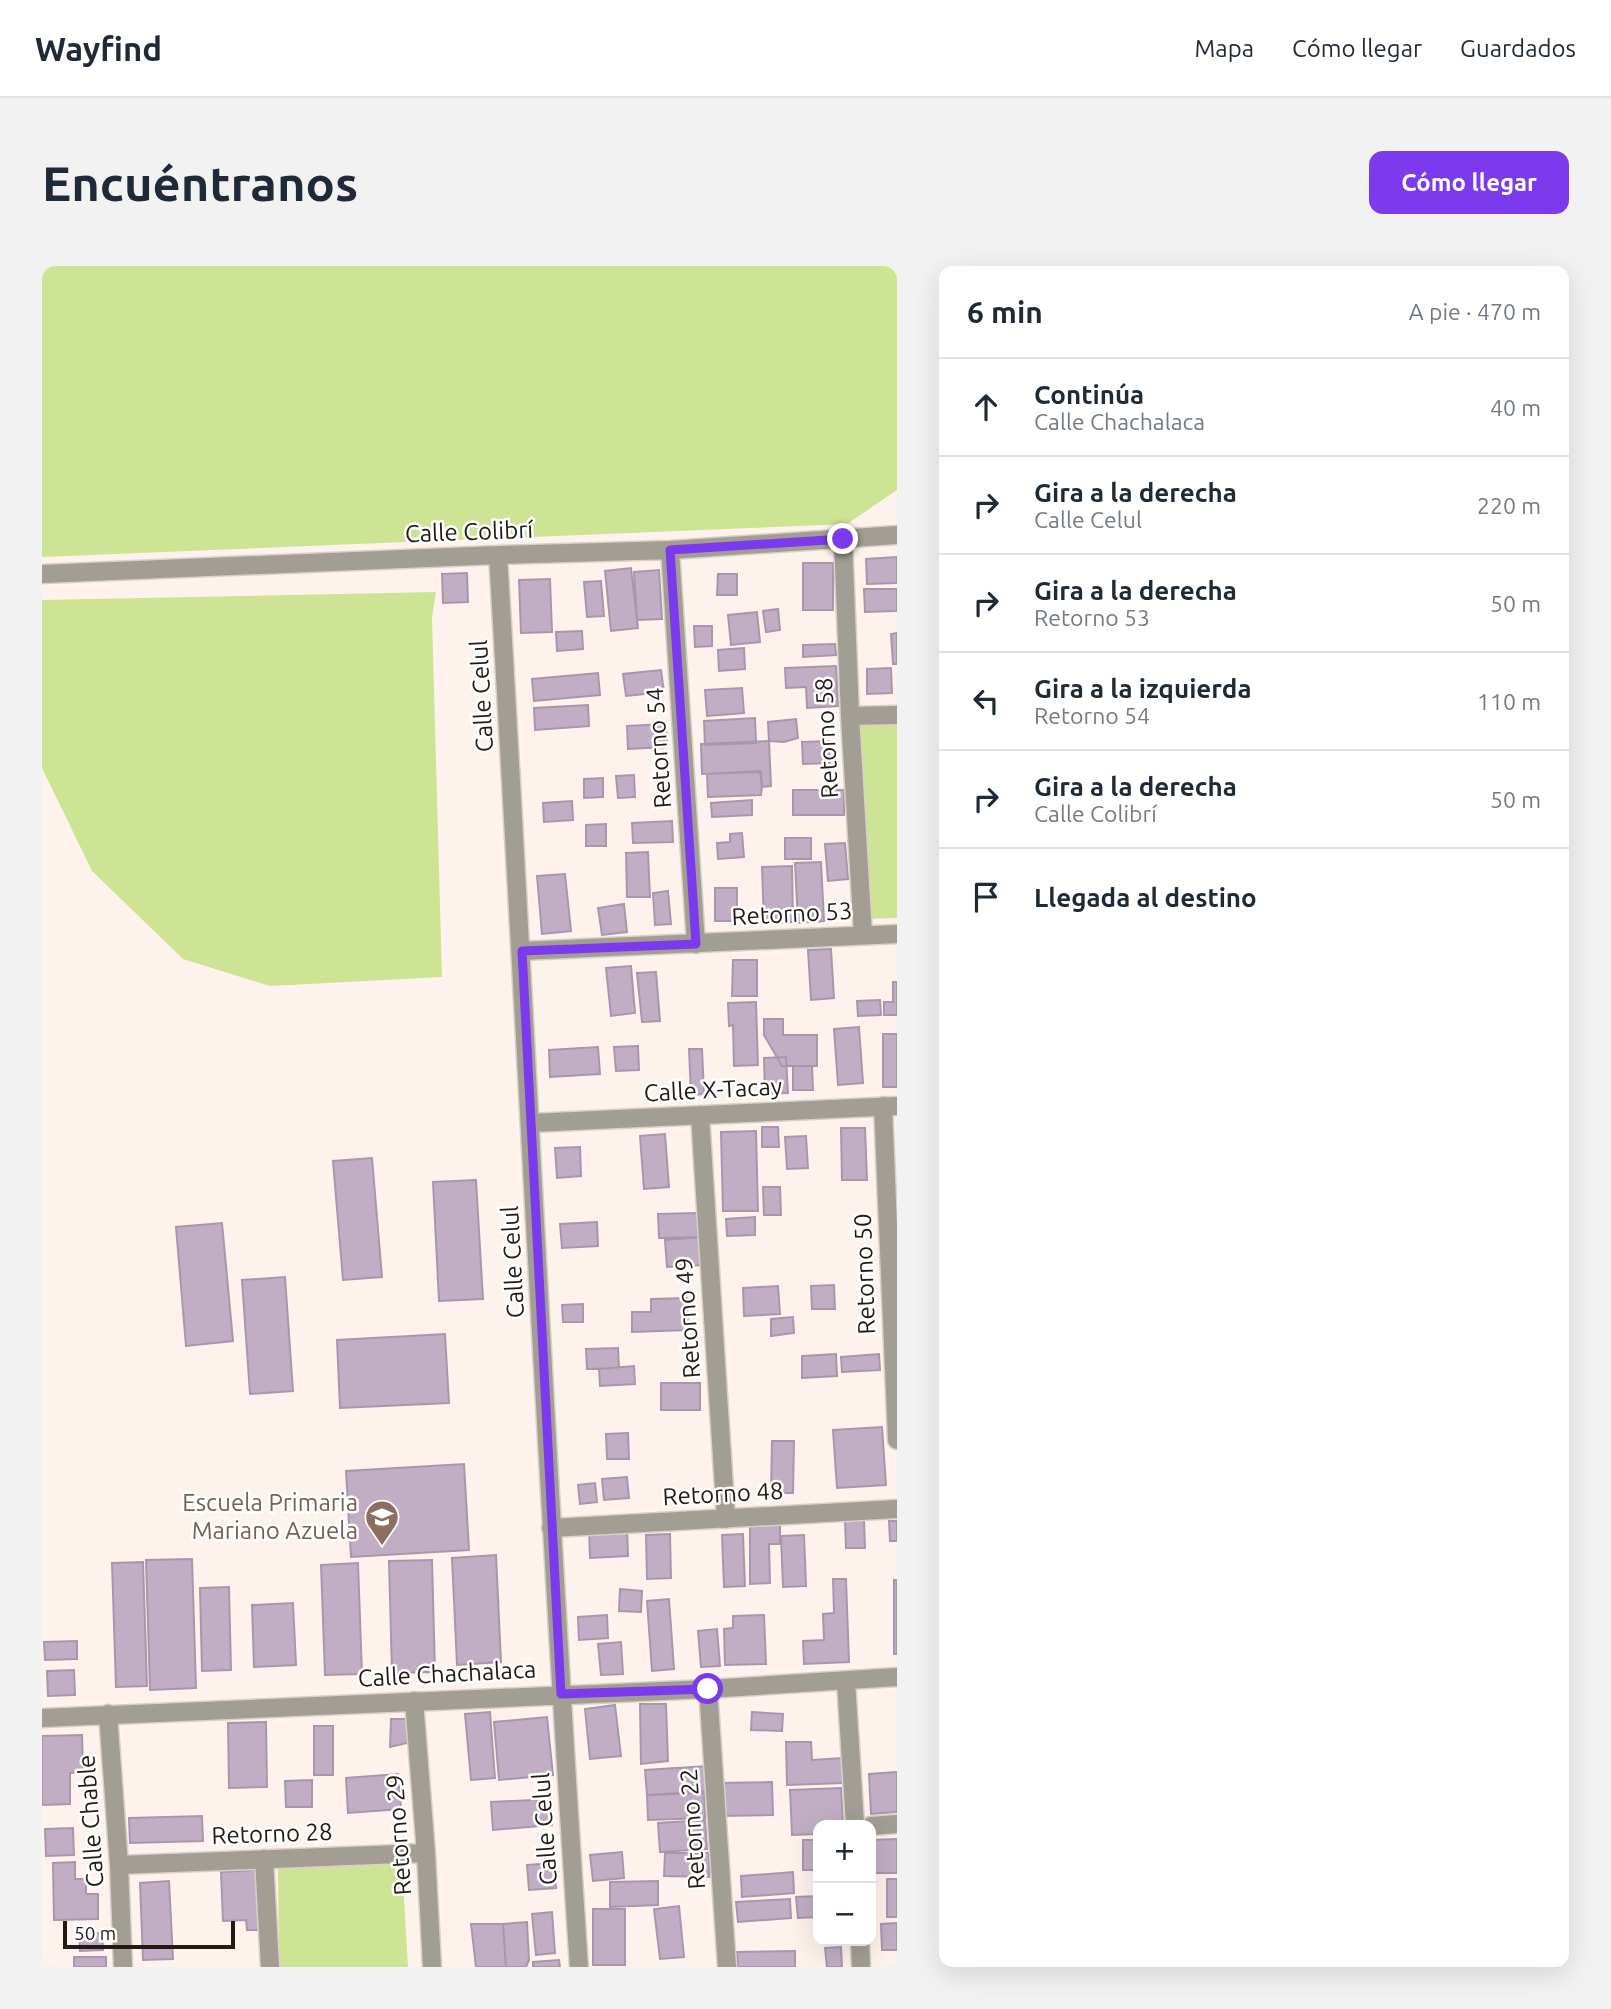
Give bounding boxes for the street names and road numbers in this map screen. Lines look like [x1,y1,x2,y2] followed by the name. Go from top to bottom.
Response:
[404,516,535,547] street label: Calle Colibrí
[465,639,498,753] street label: Calle Celul
[810,677,843,799] street label: Retorno 58
[641,687,676,809] street label: Retorno 54
[731,897,853,930] street label: Retorno 53
[643,1072,783,1107] street label: Calle X-Tacay
[496,1205,529,1319] street label: Calle Celul
[849,1213,880,1335] street label: Retorno 50
[670,1257,705,1379] street label: Retorno 49
[662,1477,784,1510] street label: Retorno 48
[357,1655,537,1692] street label: Calle Chachalaca
[72,1754,109,1888] street label: Calle Chable
[675,1768,710,1890] street label: Retorno 22
[527,1772,562,1886] street label: Calle Celul
[381,1774,416,1896] street label: Retorno 29
[211,1818,333,1849] street label: Retorno 28

